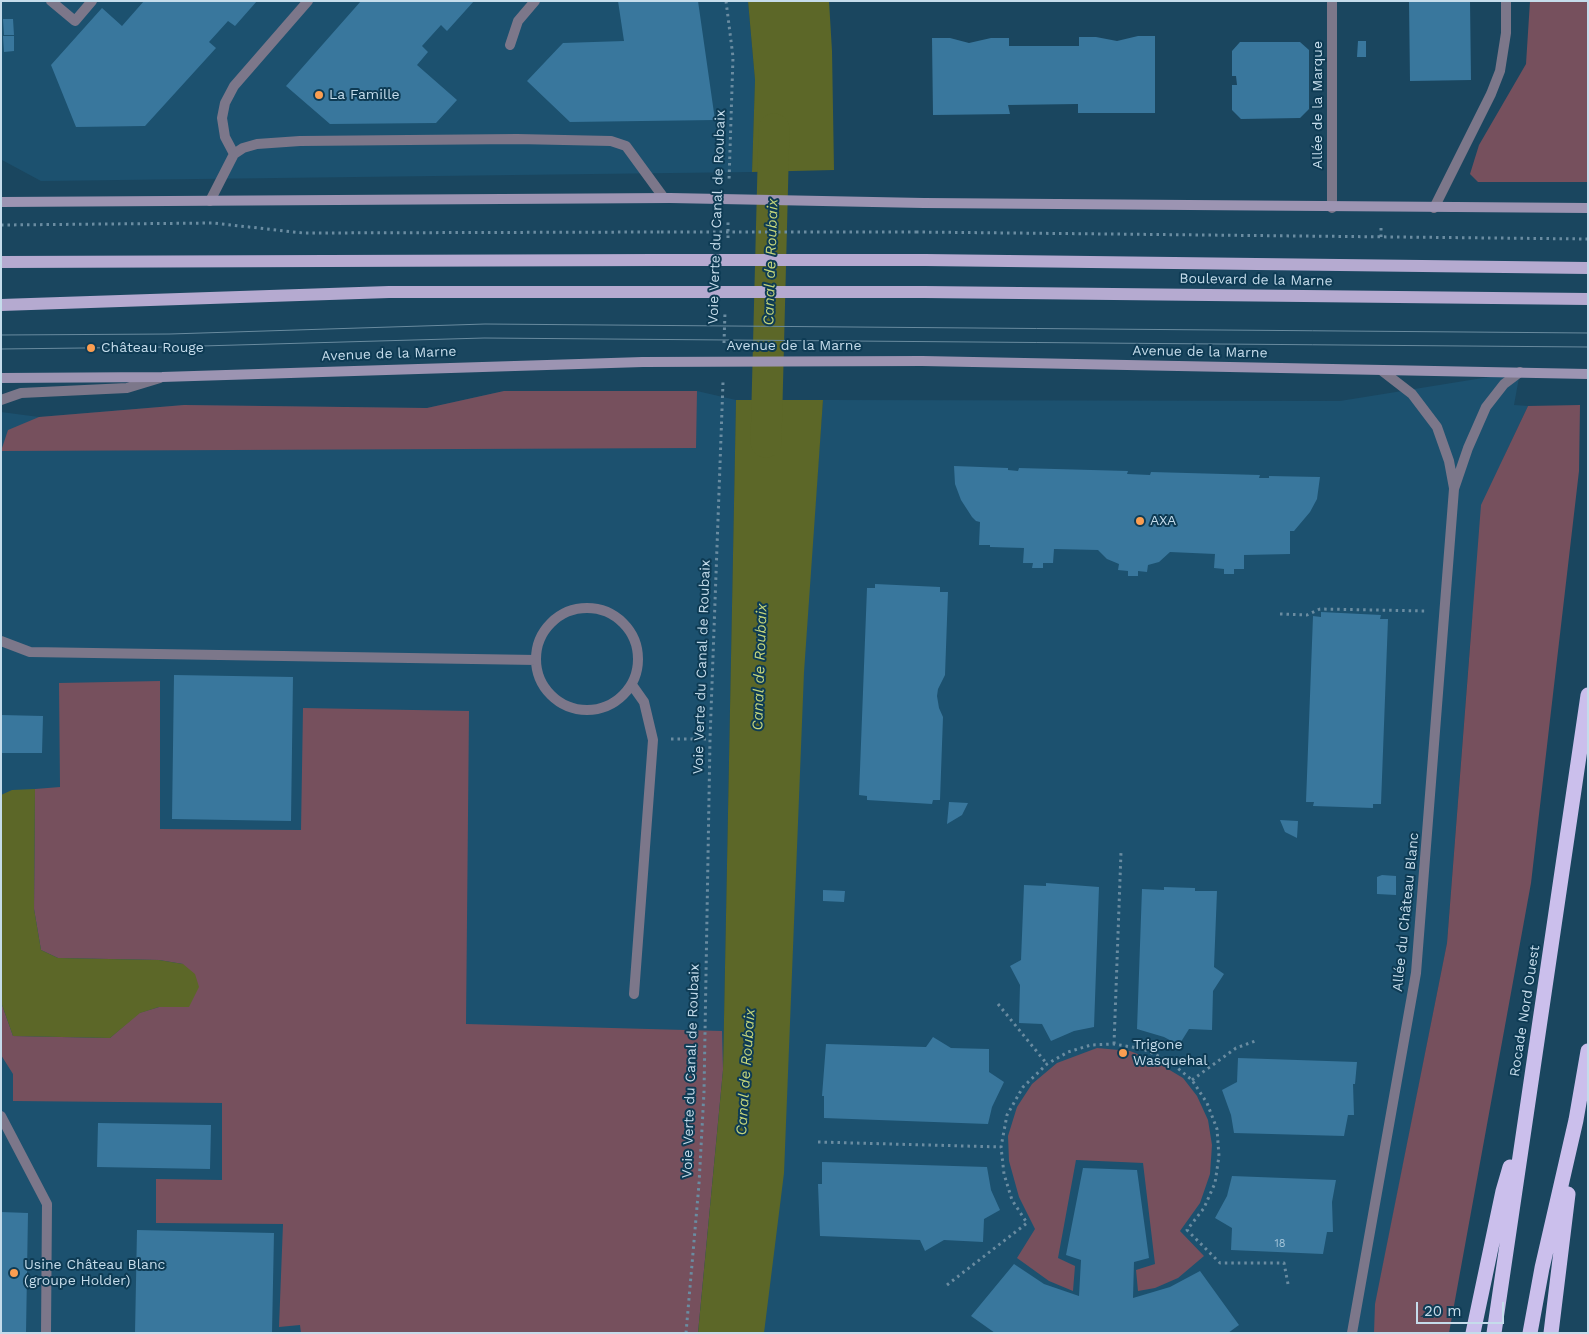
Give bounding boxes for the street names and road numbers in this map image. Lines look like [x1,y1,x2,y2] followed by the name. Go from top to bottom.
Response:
[1310,41,1326,169] street label: Allée de la Marque
[705,109,729,325] street label: Voie Verte du Canal de Roubaix
[1179,270,1333,290] street label: Boulevard de la Marne
[726,338,862,354] street label: Avenue de la Marne
[1132,342,1268,362] street label: Avenue de la Marne
[321,343,457,365] street label: Avenue de la Marne
[690,559,714,775] street label: Voie Verte du Canal de Roubaix
[1389,832,1423,992] street label: Allée du Château Blanc
[1506,944,1544,1078] street label: Rocade Nord Ouest
[679,963,703,1179] street label: Voie Verte du Canal de Roubaix

